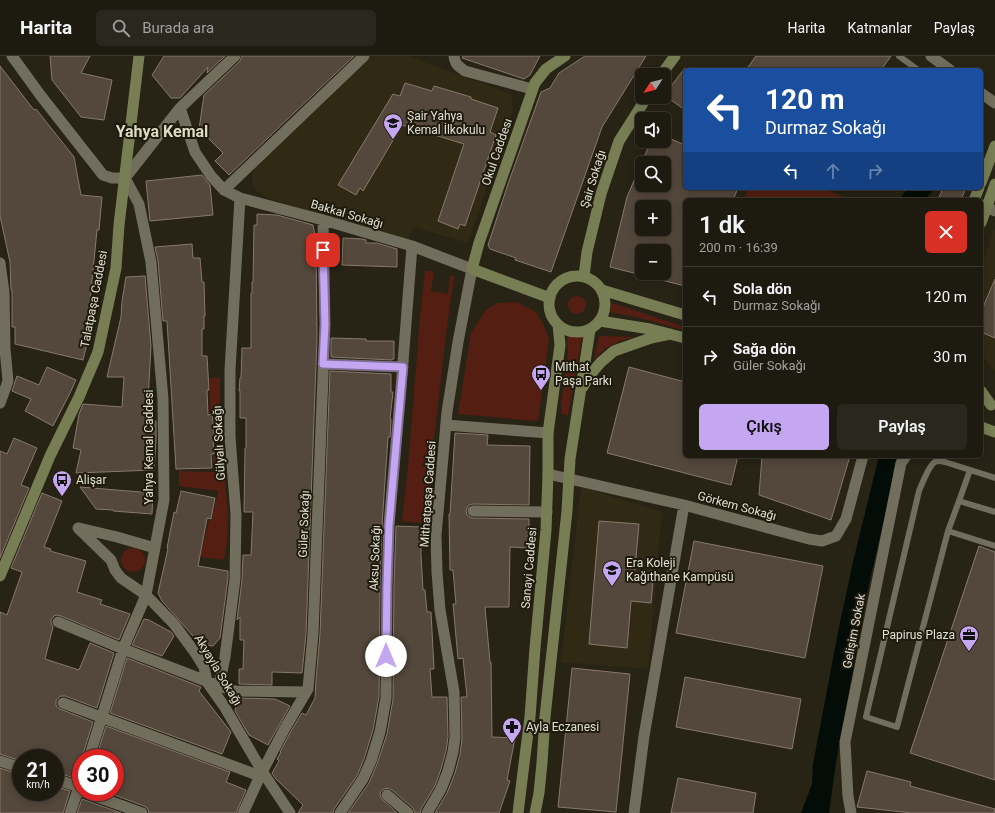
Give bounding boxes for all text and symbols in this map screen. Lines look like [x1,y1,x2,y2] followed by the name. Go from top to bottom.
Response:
[96,10,376,46] search box
[20,16,72,39] text: Harita
[110,17,132,39] icon: search
[142,19,214,37] text: Burada ara
[788,20,825,36] text: Harita
[847,20,912,36] text: Katmanlar
[934,20,975,36] text: Paylaş
[635,68,671,104] north arrow
[635,68,671,280] map controls
[765,83,844,116] text: 120 m
[699,84,751,136] icon: left
[407,109,485,137] place label: Şair Yahya Kemal İlkokulu
[382,112,404,140] school or university icon: Şair Yahya Kemal İlkokulu
[635,112,671,148] button: sound
[479,117,515,187] street label: Okul Caddesı
[765,117,886,138] text: Durmaz Sokağı
[116,122,208,141] district label: Yahya Kemal
[578,148,608,210] street label: Şair Sokağı
[635,156,671,192] button: search
[780,160,802,182] icon: left
[822,160,844,182] icon: ahead
[864,160,886,182] icon: right
[309,197,385,231] street label: Bakkal Sokağı
[635,200,671,236] button: +
[699,211,745,239] text: 1 dk
[925,211,967,253] button: close
[306,233,340,267] pin
[312,239,334,261] icon: arrive
[699,240,778,255] text: 200 m · 16:39
[635,244,671,280] button: −
[78,249,110,349] street label: Talatpaşa Caddesi
[733,280,792,298] text: Sola dön
[699,286,721,308] icon: left
[925,288,967,306] text: 120 m
[733,298,821,313] text: Durmaz Sokağı
[733,340,796,358] text: Sağa dön
[699,346,721,368] icon: right
[933,348,967,366] text: 30 m
[733,358,806,373] text: Güler Sokağı
[555,360,612,388] place label: Mithat Paşa Parkı
[530,363,552,391] bus stop icon: Mithat Paşa Parkı
[142,389,156,505] street label: Yahya Kemal Caddesi
[699,404,829,450] button: Çıkış
[837,404,967,450] button: Paylaş
[210,405,228,481] street label: Gülyalı Sokağı
[417,440,439,548] street label: Mithatpaşa Caddesi
[51,469,73,497] bus stop icon: Alişar
[76,473,106,487] place label: Alişar
[696,489,778,523] street label: Görkem Sokağı
[296,490,312,558] street label: Güler Sokağı
[367,525,383,591] street label: Aksu Sokağı
[518,527,540,609] street label: Sanayi Caddesi
[626,556,734,584] place label: Era Koleji Kağıthane Kampüsü
[601,559,623,587] school or university icon: Era Koleji Kağıthane Kampüsü
[840,592,868,669] street label: Gelişim Sokak
[958,624,980,652] office icon: Papirus Plaza
[882,628,955,642] place label: Papirus Plaza
[191,632,245,708] street label: Akyayla Sokağı
[365,635,407,677] position arrow
[501,716,523,744] pharmacy icon: Ayla Eczanesi
[526,720,599,734] place label: Ayla Eczanesi
[72,749,124,801] speed limit sign: 30
[27,758,49,782] text: 21
[26,779,50,790] text: km/h

